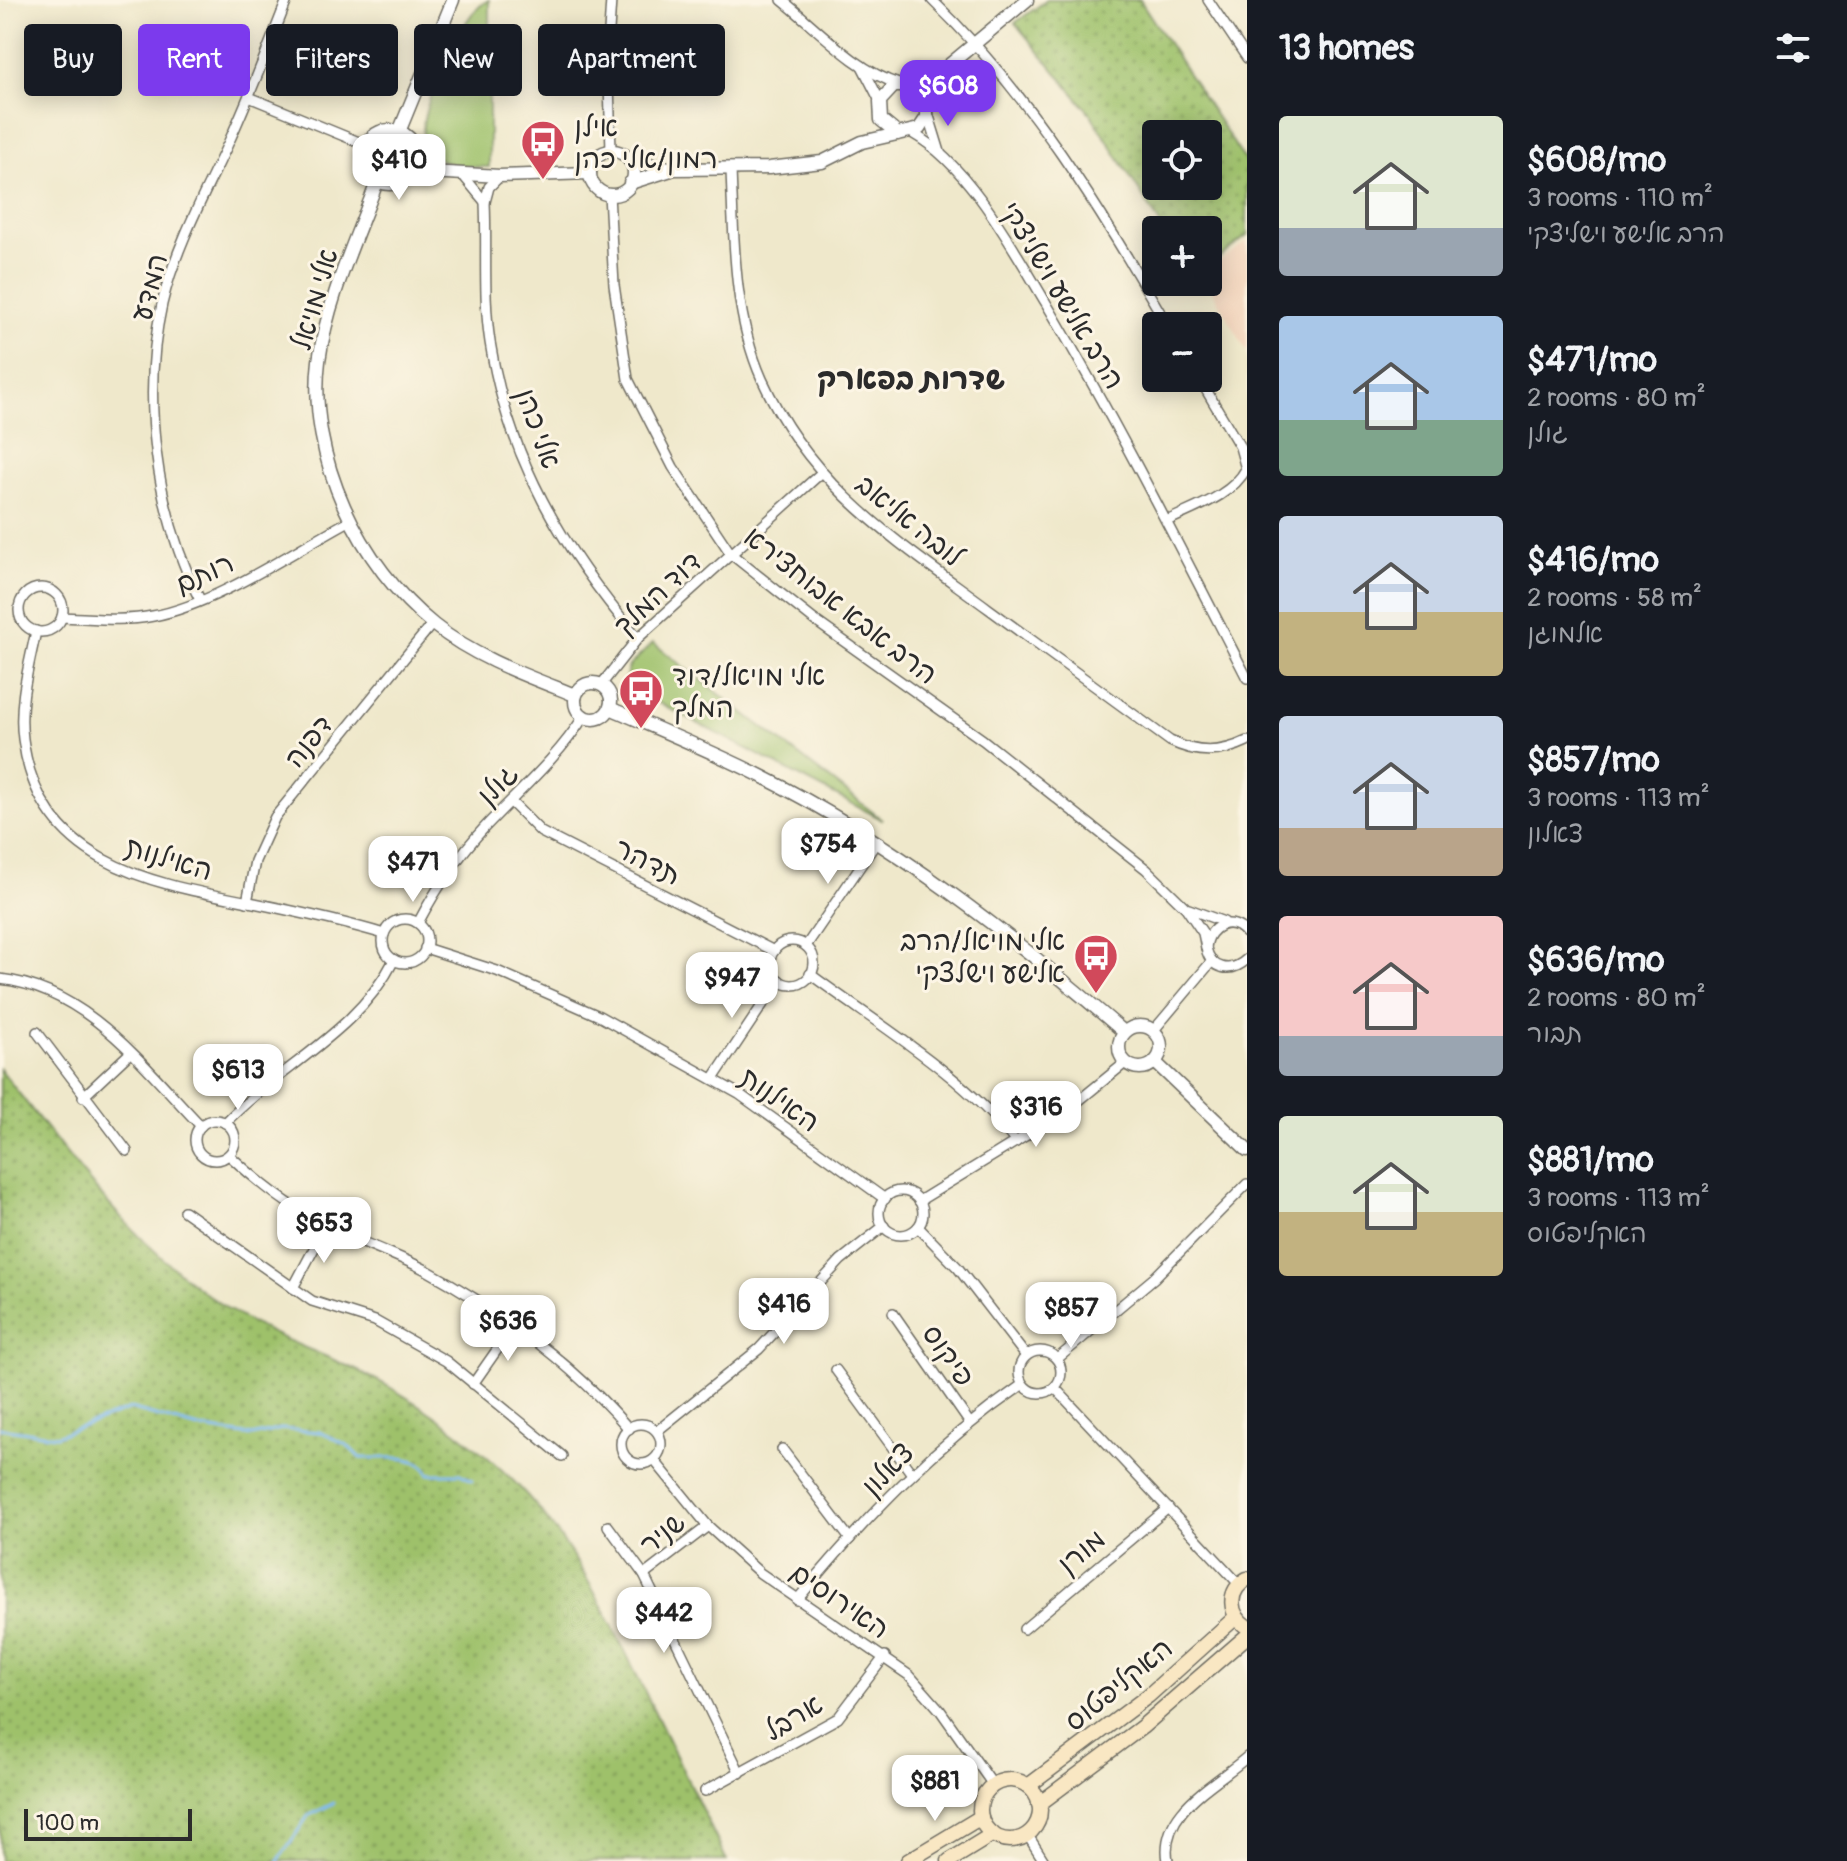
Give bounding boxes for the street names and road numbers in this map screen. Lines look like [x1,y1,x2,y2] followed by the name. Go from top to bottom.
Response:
[992,196,1132,396] street label: הרב אלישע וישליצקי
[284,245,347,354] street label: אלי מויאל
[125,250,176,325] street label: המדע
[507,384,568,473] street label: אלי כהן
[848,467,971,576] street label: לובה אליאב
[736,520,944,693] street label: הרב אבא אבוחצירא
[607,545,709,643] street label: דוד המלך
[170,546,240,603] street label: רותם
[277,708,341,776] street label: דפנה
[470,757,526,813] street label: גולן
[121,830,217,889] street label: האילנות
[608,831,686,894] street label: תדהר
[732,1060,826,1140] street label: האילנות
[914,1318,982,1394] street label: פיקוס
[855,1436,922,1504] street label: צאלון
[633,1505,693,1563] street label: שניר
[1051,1522,1113,1582] street label: מורן
[783,1555,895,1647] street label: האירוסים
[1058,1631,1180,1739] street label: האקליפטוס
[758,1687,829,1749] street label: ארבל

